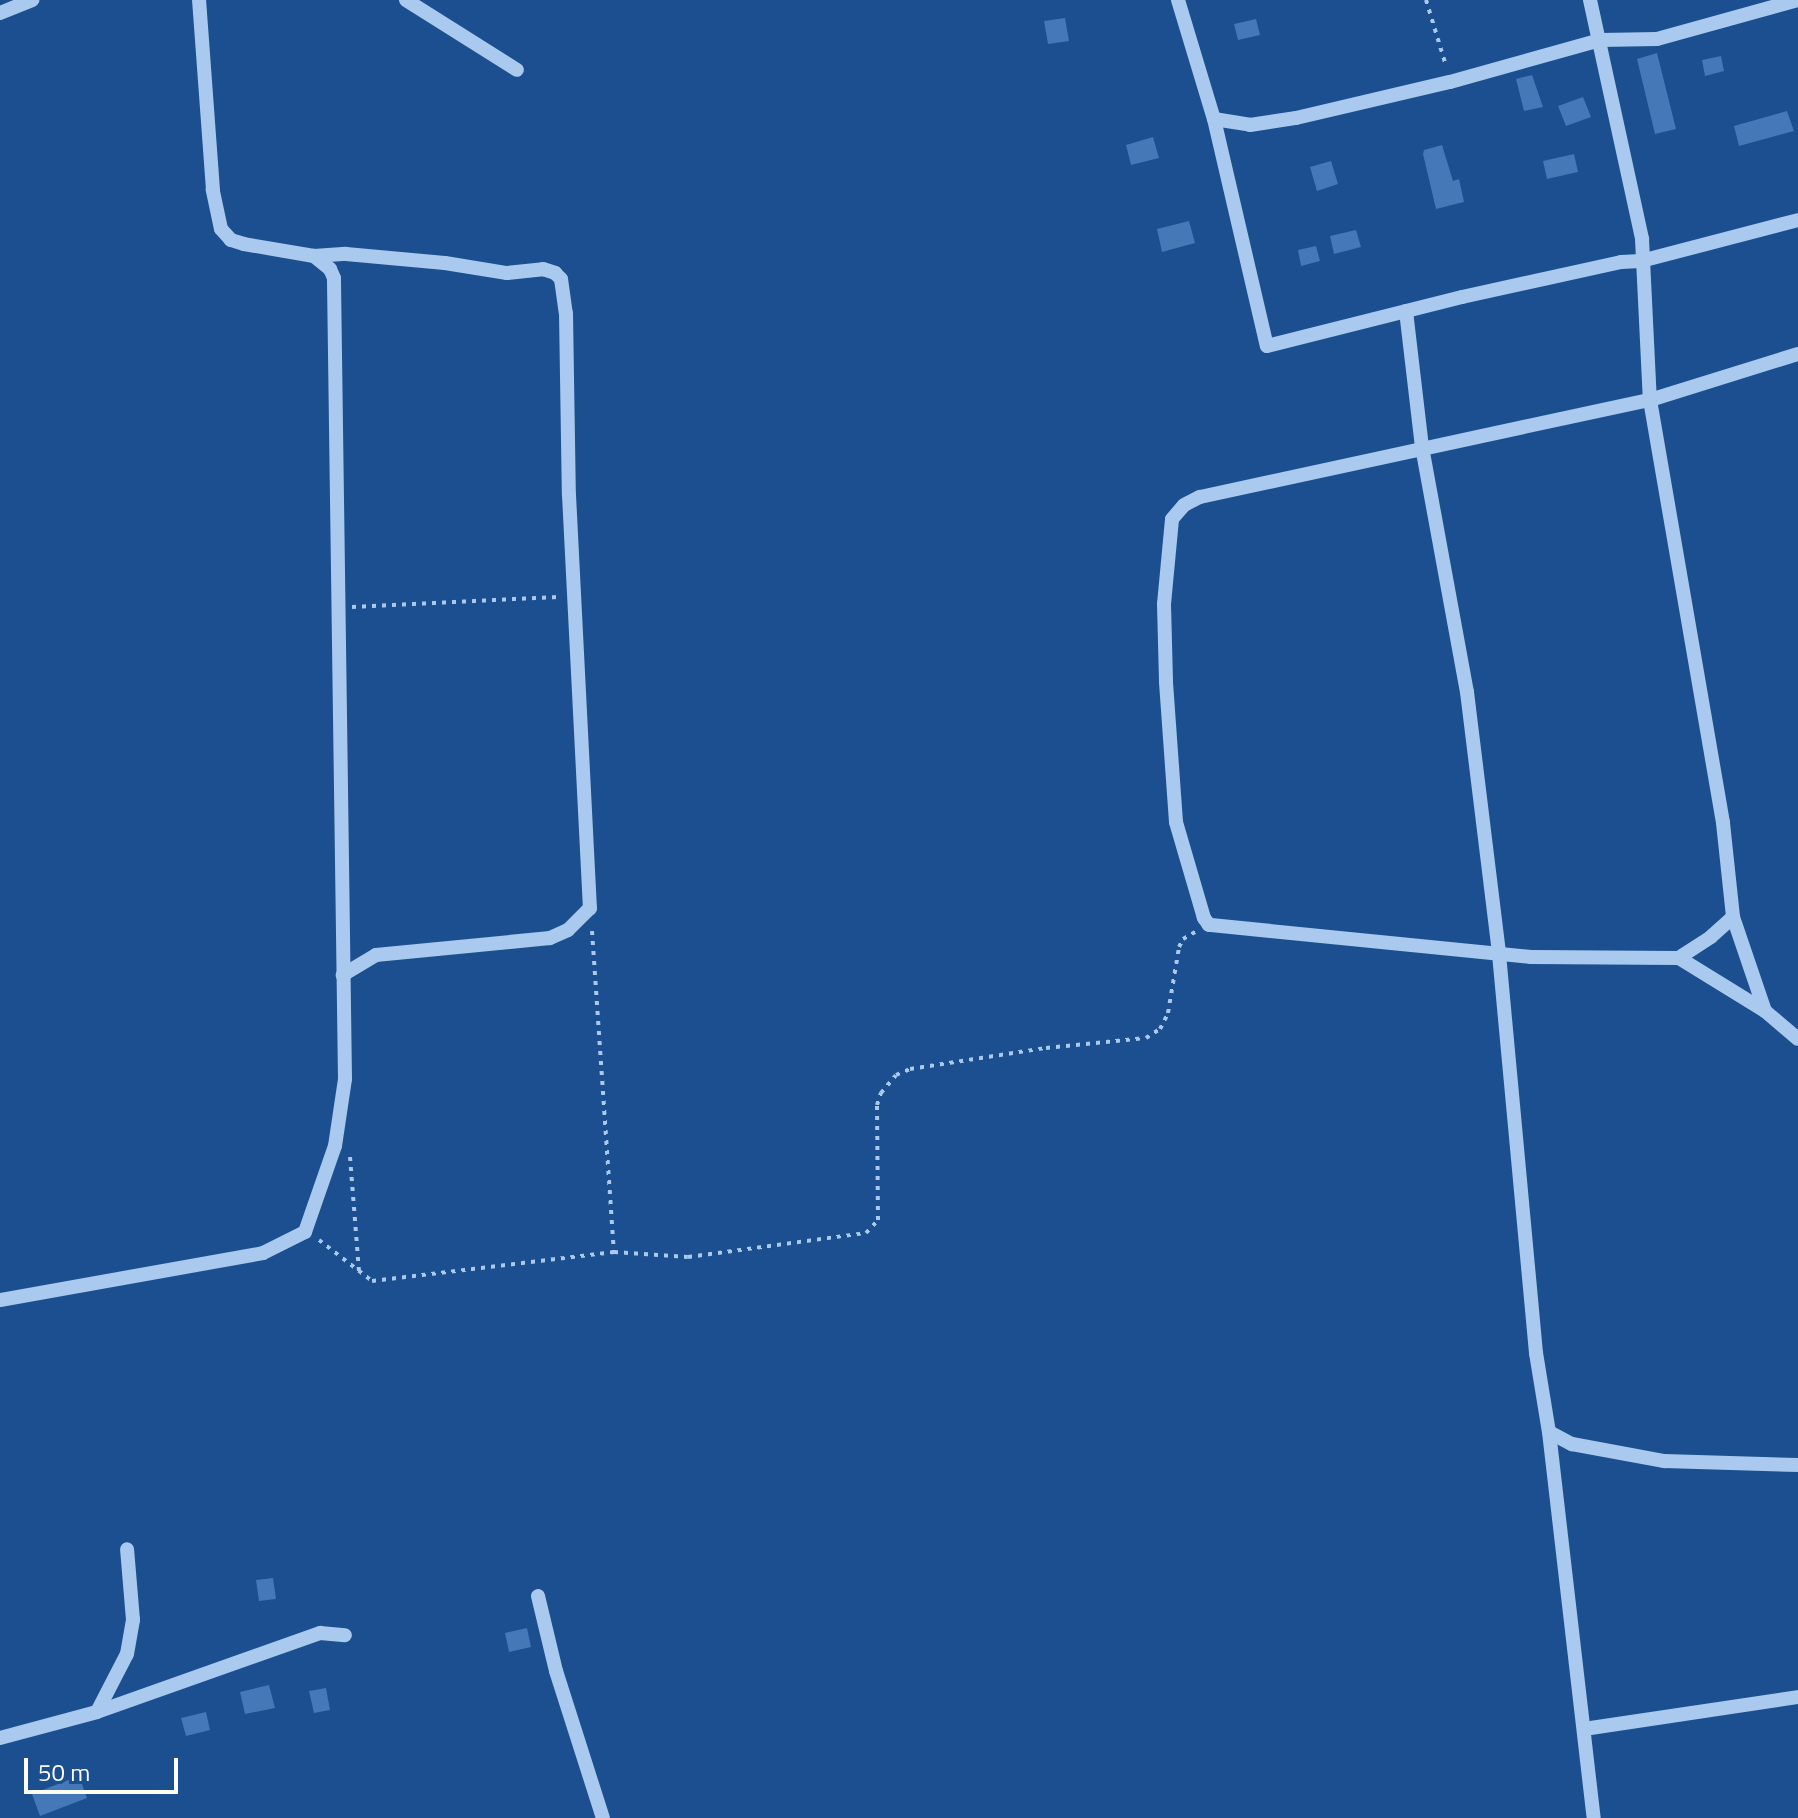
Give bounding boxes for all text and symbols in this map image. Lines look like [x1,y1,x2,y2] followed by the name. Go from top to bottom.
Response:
[28,1742,182,1792] scale bar
[38,1754,90,1790] text: 50 m

